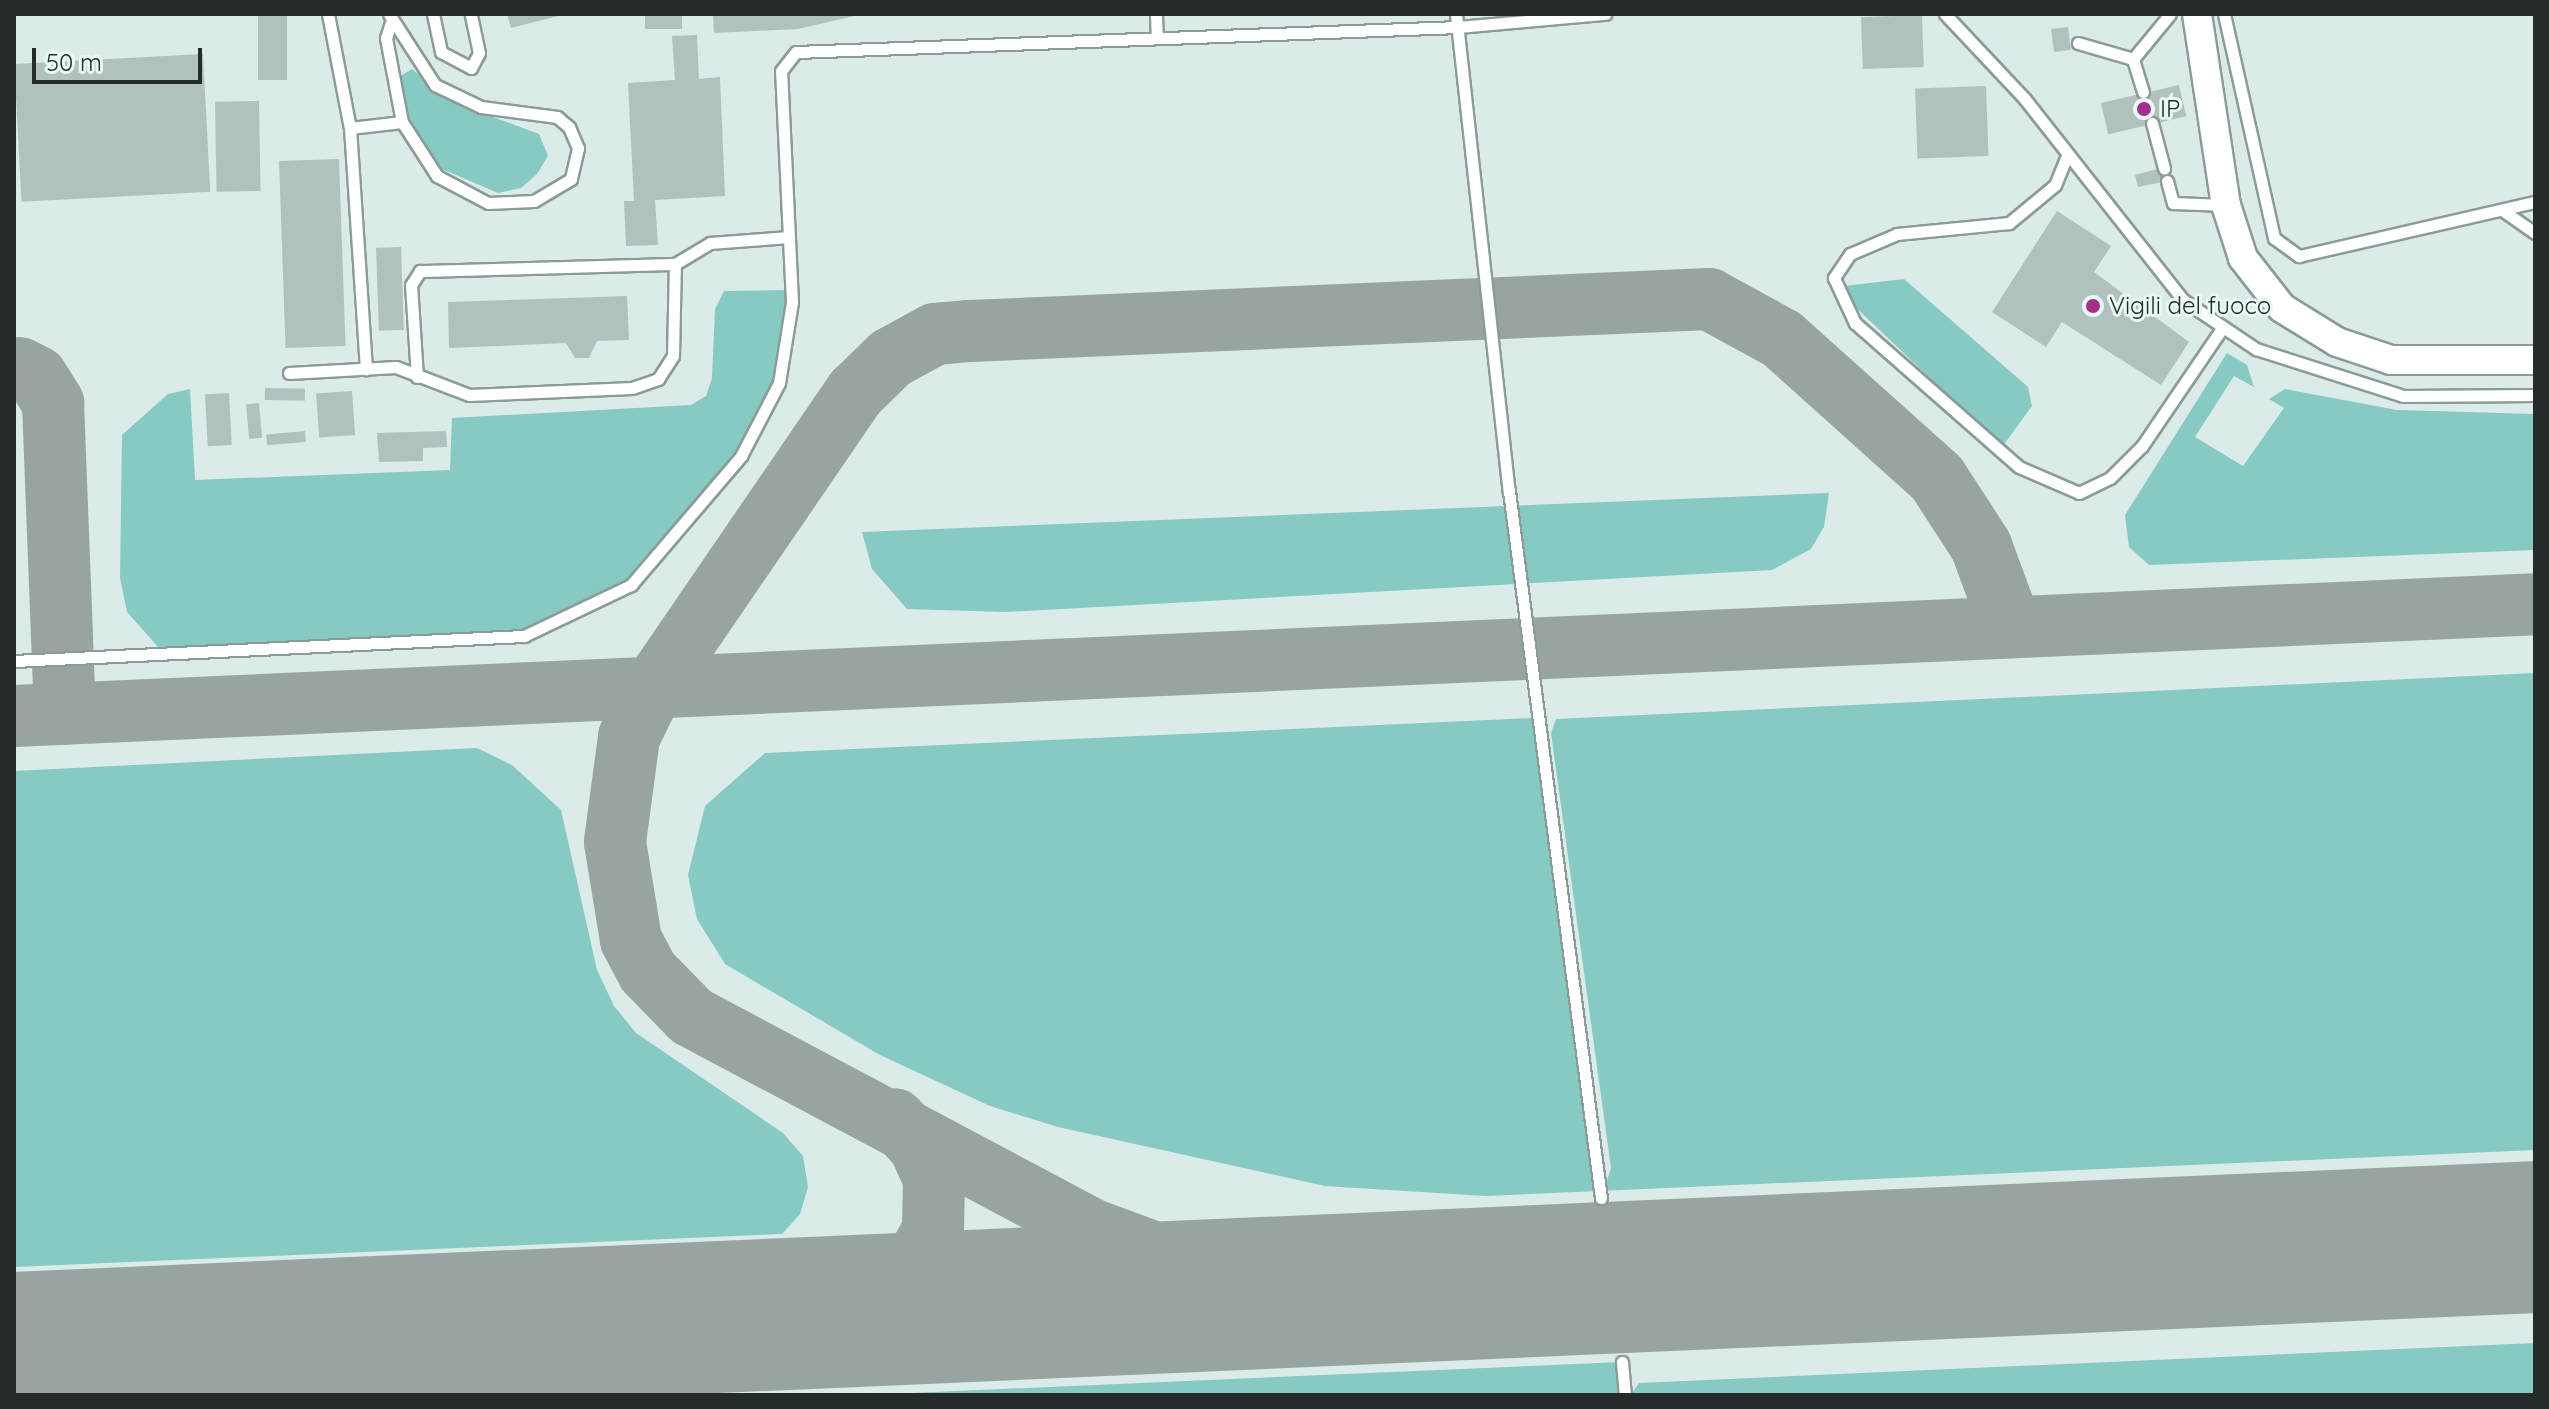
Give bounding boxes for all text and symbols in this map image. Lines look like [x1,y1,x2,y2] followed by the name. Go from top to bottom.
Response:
[36,32,206,82] scale bar
[46,47,102,77] text: 50 m
[2160,95,2180,123] place label: IP
[2135,100,2153,118] marker: IP
[2109,292,2271,320] place label: Vigili del fuoco
[2084,297,2102,315] marker: Vigili del fuoco

